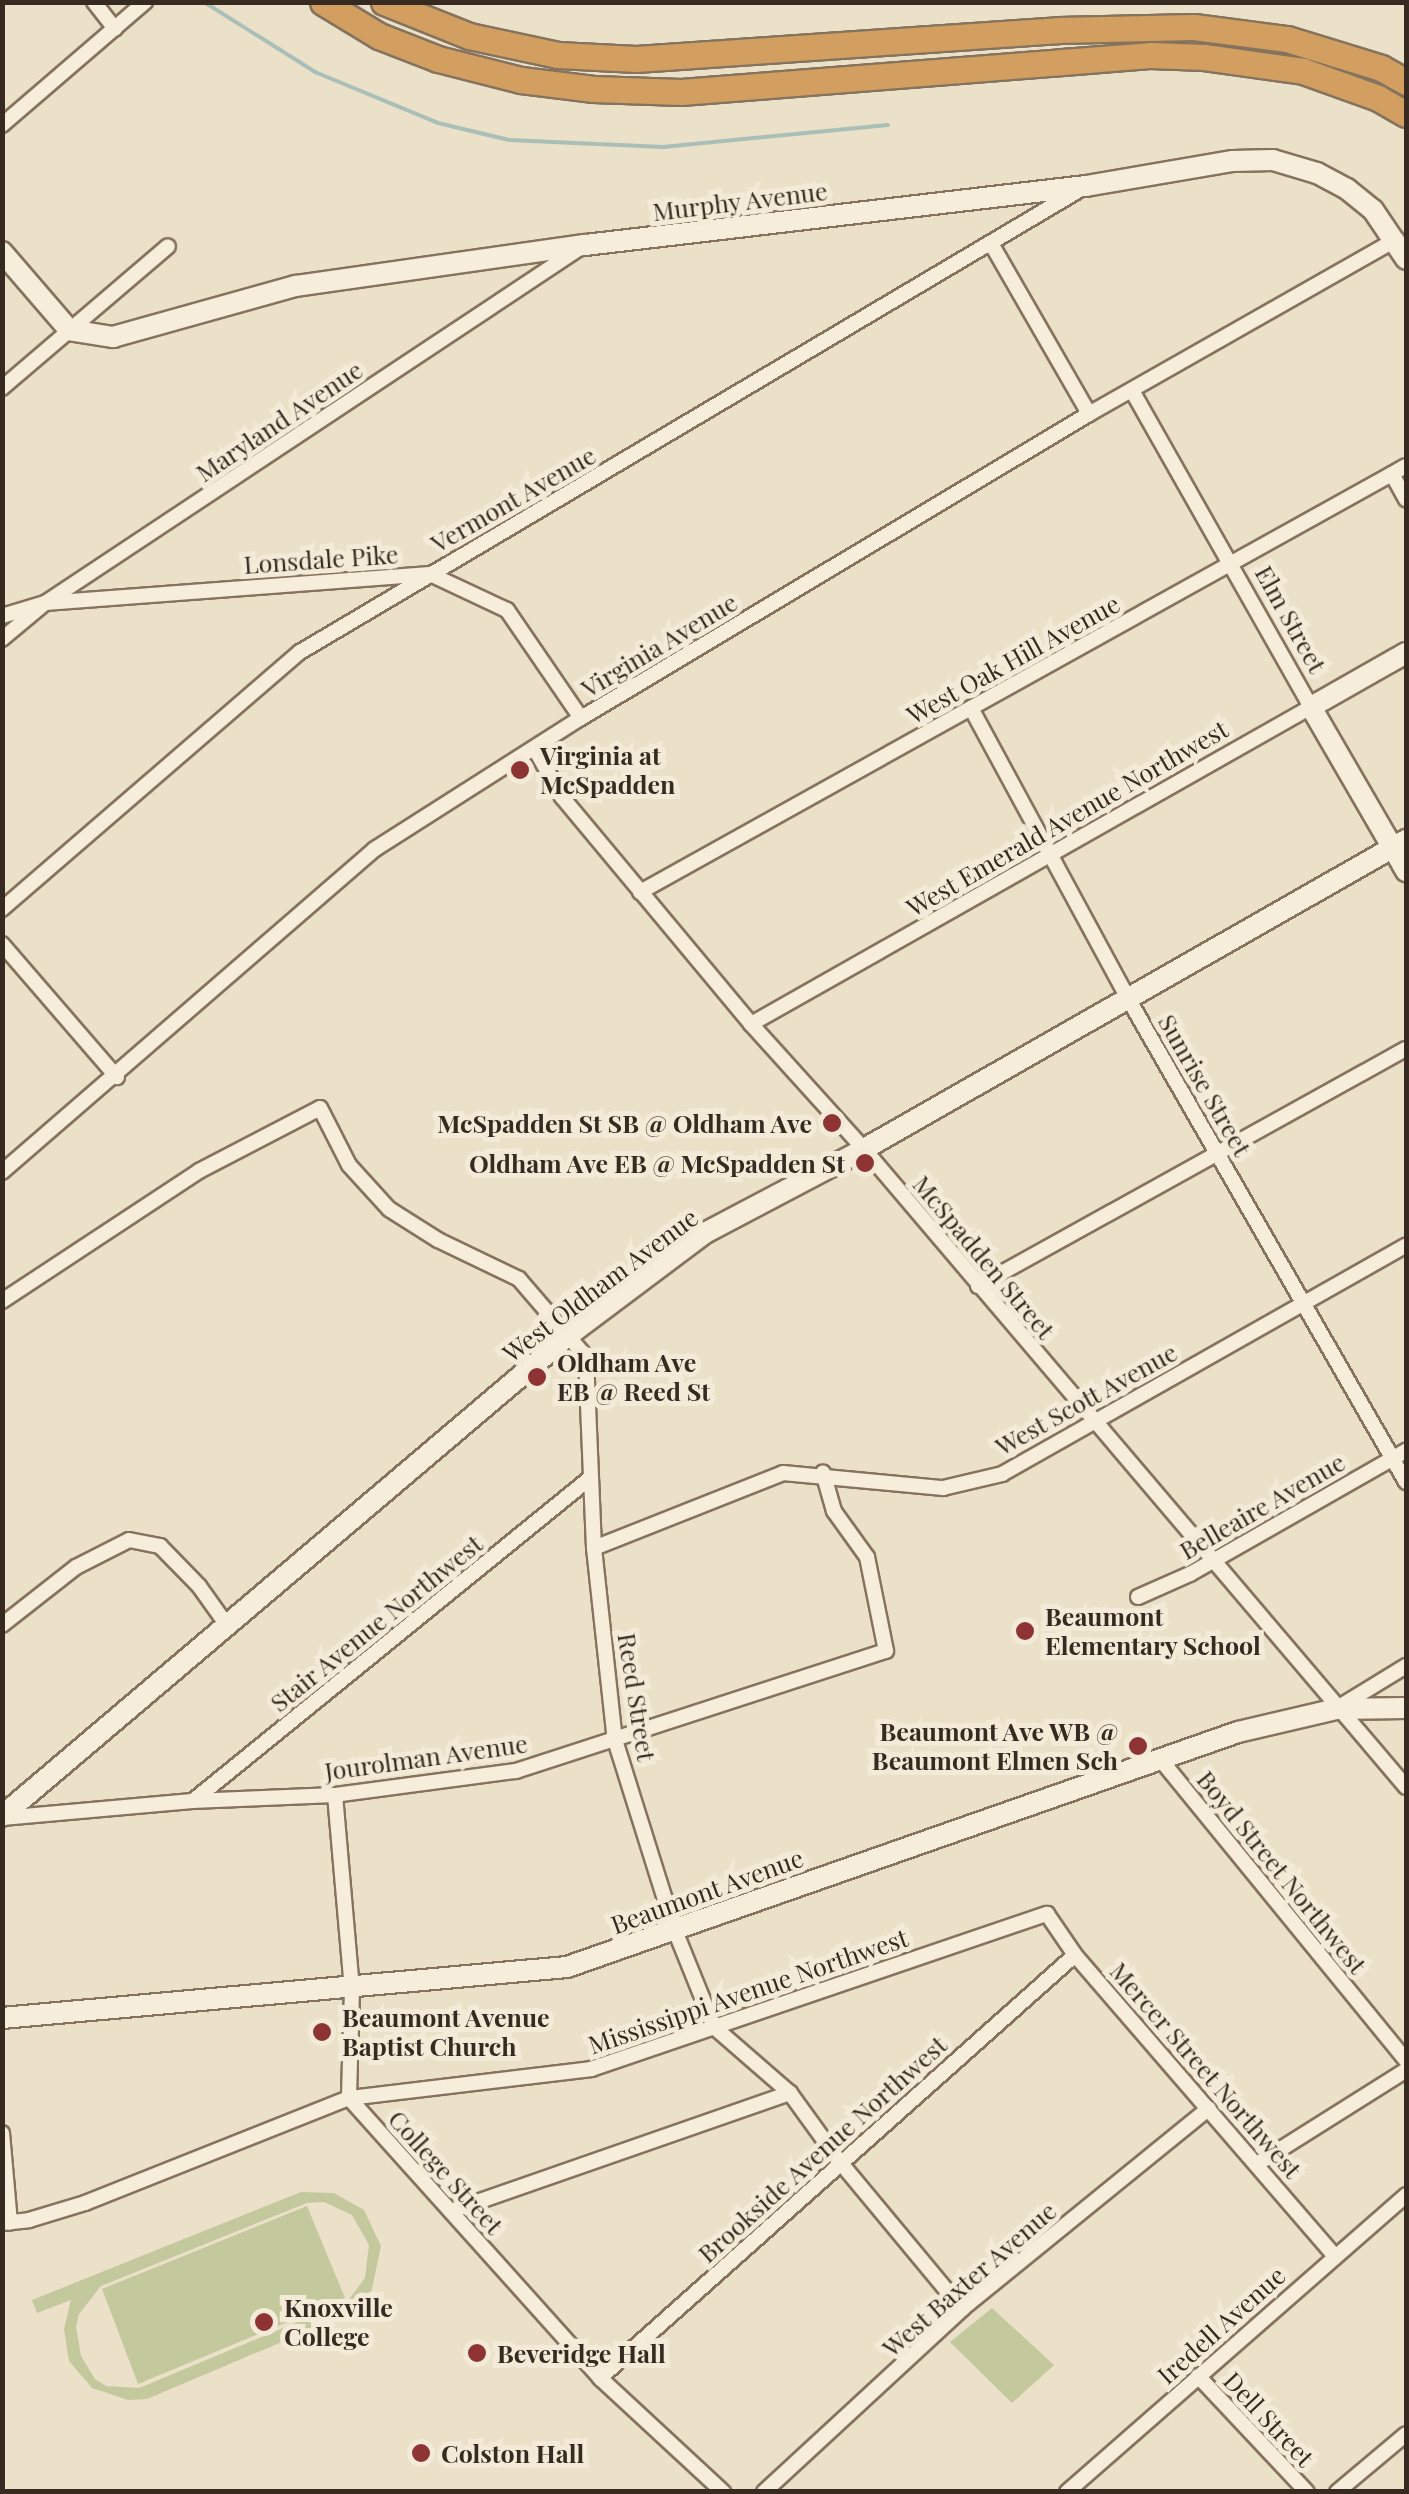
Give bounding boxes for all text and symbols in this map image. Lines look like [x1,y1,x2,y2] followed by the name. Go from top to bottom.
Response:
[650,175,830,227] street label: Murphy Avenue
[190,354,368,488] street label: Maryland Avenue
[425,439,601,559] street label: Vermont Avenue
[243,539,399,579] street label: Lonsdale Pike
[1249,560,1333,678] street label: Elm Street
[575,586,743,704] street label: Virginia Avenue
[901,588,1125,730] street label: West Oak Hill Avenue
[901,713,1233,923] street label: West Emerald Avenue Northwest
[540,741,675,800] place label: Virginia at McSpadden
[509,759,531,781] marker: Virginia at McSpadden
[1152,1009,1258,1161] street label: Sunrise Street
[436,1108,812,1138] place label: McSpadden St SB @ Oldham Ave
[821,1112,843,1134] marker: McSpadden St SB @ Oldham Ave
[468,1148,845,1178] place label: Oldham Ave EB @ McSpadden St
[854,1152,876,1174] marker: Oldham Ave EB @ McSpadden St
[907,1169,1061,1345] street label: McSpadden Street
[496,1202,704,1368] street label: West Oldham Avenue
[989,1336,1183,1462] street label: West Scott Avenue
[557,1348,710,1407] place label: Oldham Ave EB @ Reed St
[526,1366,548,1388] marker: Oldham Ave EB @ Reed St
[1174,1446,1350,1566] street label: Belleaire Avenue
[263,1528,489,1718] street label: Stair Avenue Northwest
[1045,1602,1261,1661] place label: Beaumont Elementary School
[1014,1620,1036,1642] marker: Beaumont Elementary School
[612,1631,662,1763] street label: Reed Street
[872,1717,1118,1776] place label: Beaumont Ave WB @ Beaumont Elmen Sch
[322,1728,530,1786] street label: Jourolman Avenue
[1127,1735,1149,1757] marker: Beaumont Ave WB @ Beaumont Elmen Sch
[1191,1764,1373,1980] street label: Boyd Street Northwest
[606,1842,808,1940] street label: Beaumont Avenue
[584,1922,912,2060] street label: Mississippi Avenue Northwest
[1104,1956,1308,2184] street label: Mercer Street Northwest
[342,2003,551,2062] place label: Beaumont Avenue Baptist Church
[311,2021,333,2043] marker: Beaumont Avenue Baptist Church
[691,2029,953,2269] street label: Brookside Avenue Northwest
[383,2104,509,2240] street label: College Street
[875,2195,1063,2363] street label: West Baxter Avenue
[1151,2260,1291,2390] street label: Iredell Avenue
[284,2293,393,2352] place label: Knoxville College
[253,2311,275,2333] marker: Knoxville College
[497,2338,666,2368] place label: Beveridge Hall
[466,2342,488,2364] marker: Beveridge Hall
[1218,2365,1320,2473] street label: Dell Street
[441,2438,584,2468] place label: Colston Hall
[410,2442,432,2464] marker: Colston Hall

